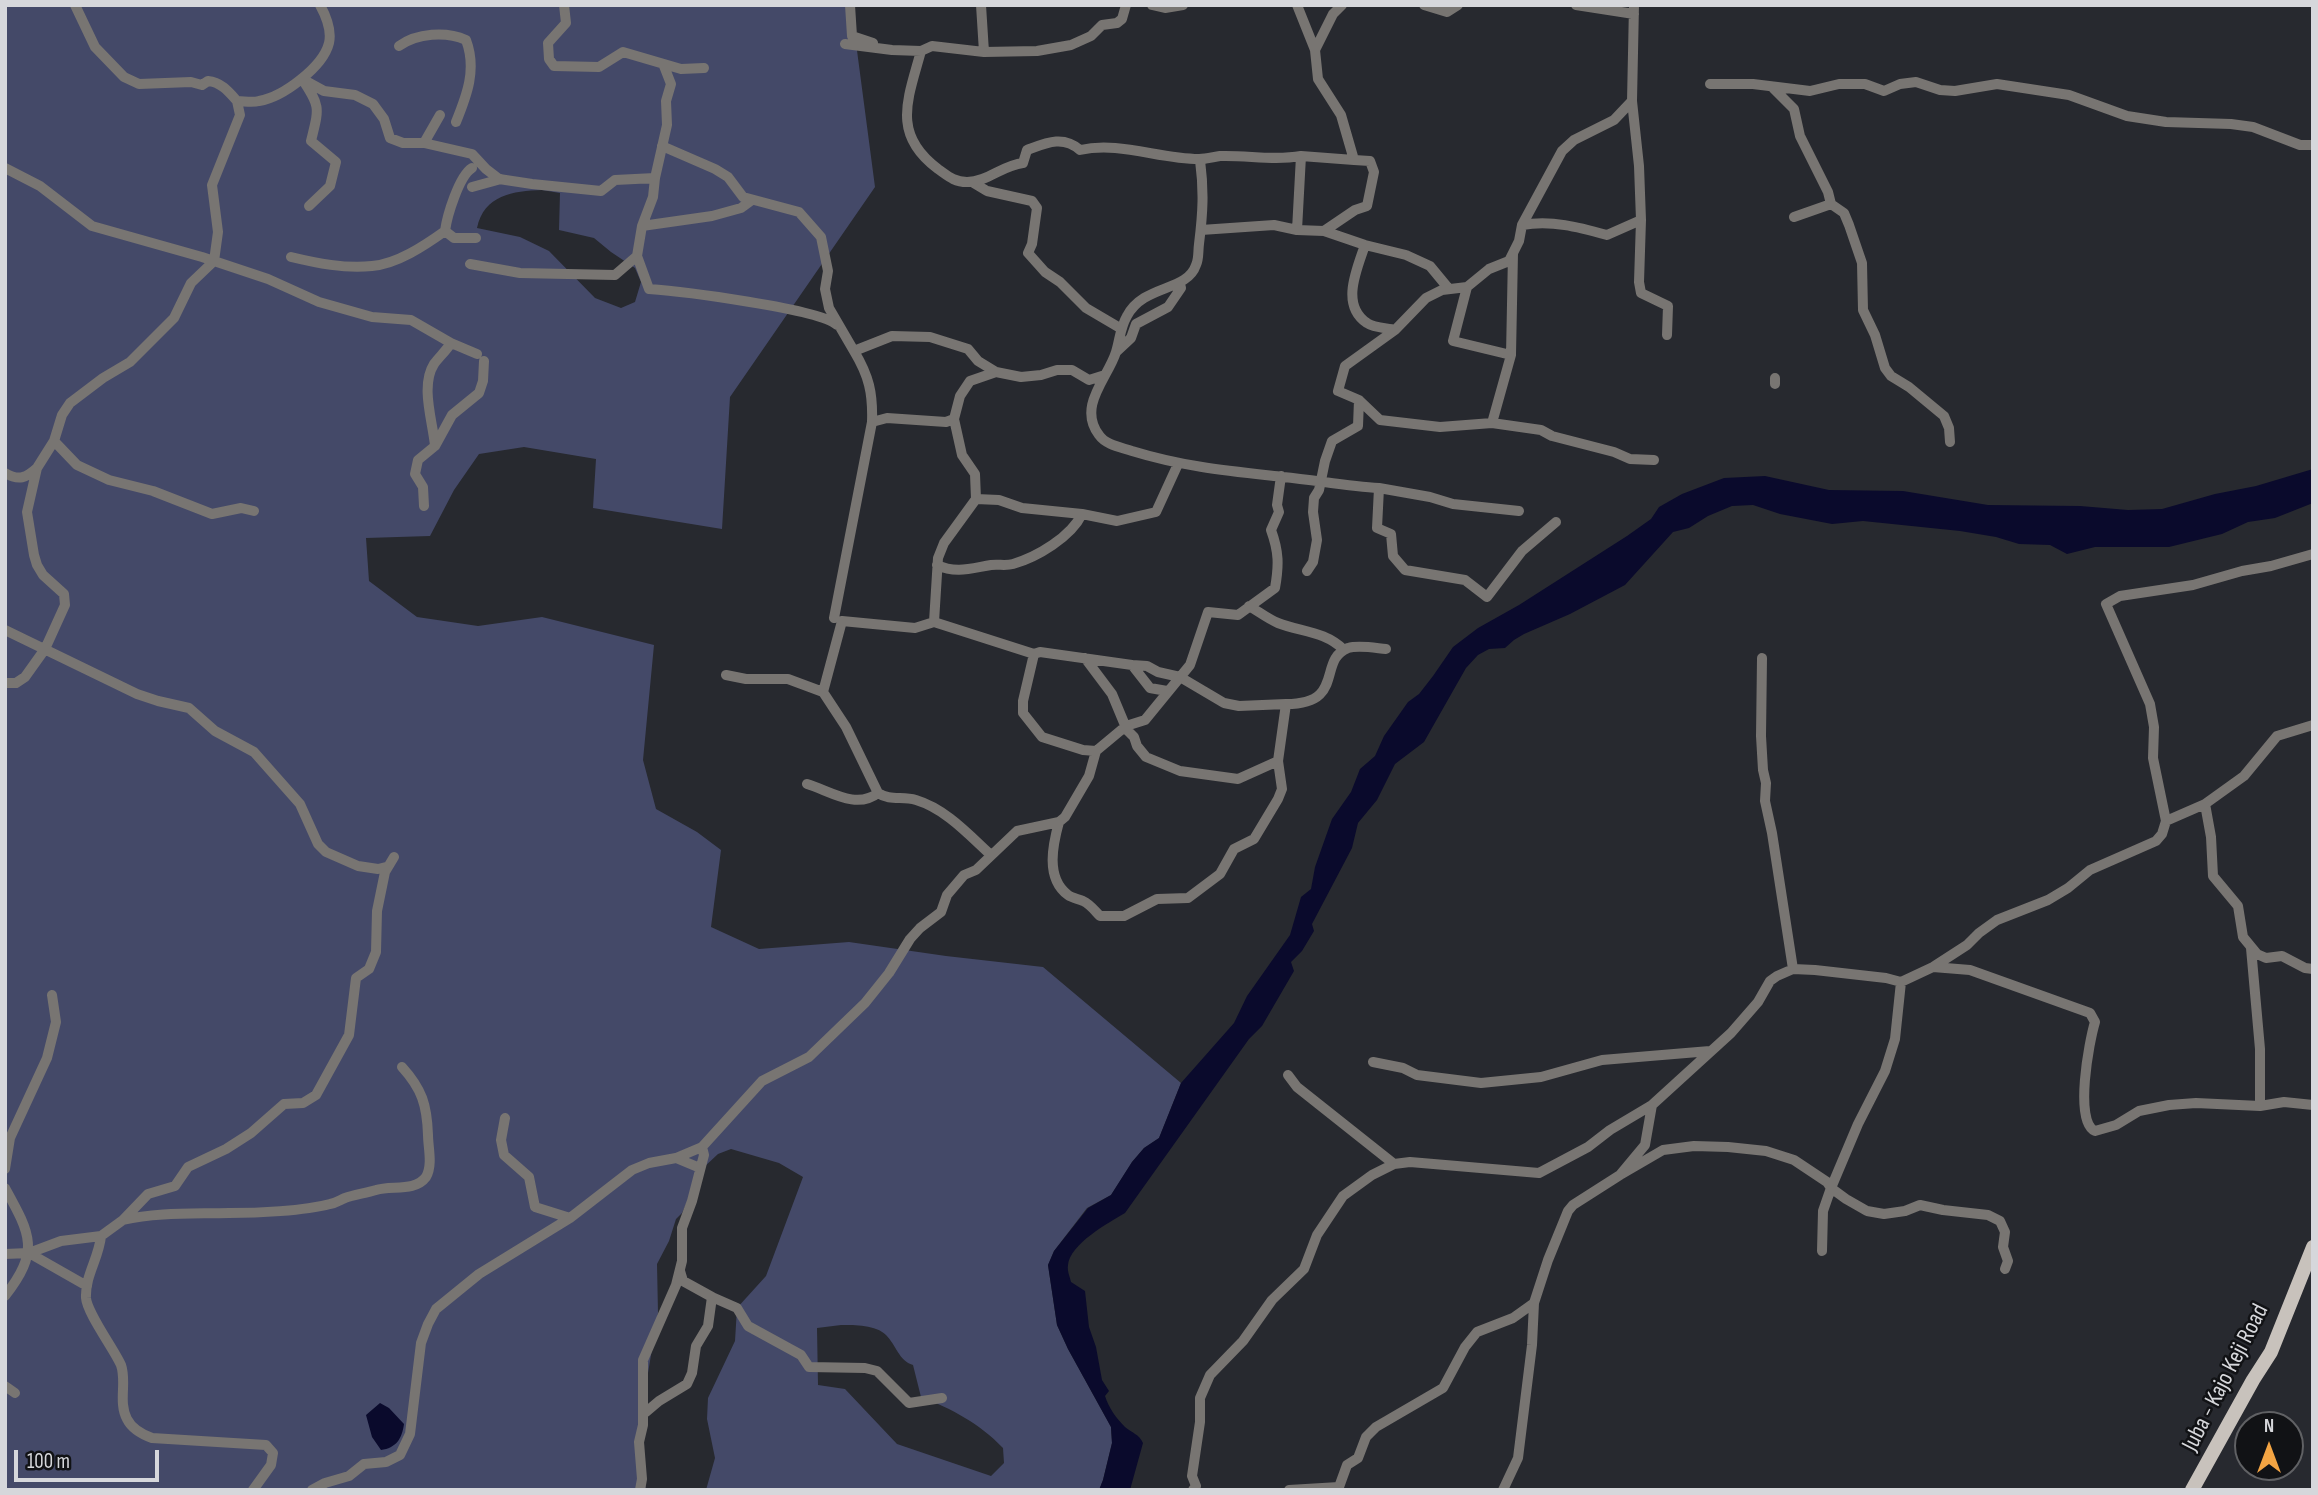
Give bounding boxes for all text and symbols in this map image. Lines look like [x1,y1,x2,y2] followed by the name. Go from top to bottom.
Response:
[2177,1300,2275,1456] street label: Juba - Kajo Keji Road
[2234,1411,2304,1481] north arrow
[2264,1415,2274,1438] text: N
[18,1436,163,1480] scale bar
[27,1449,70,1474] text: 100 m

